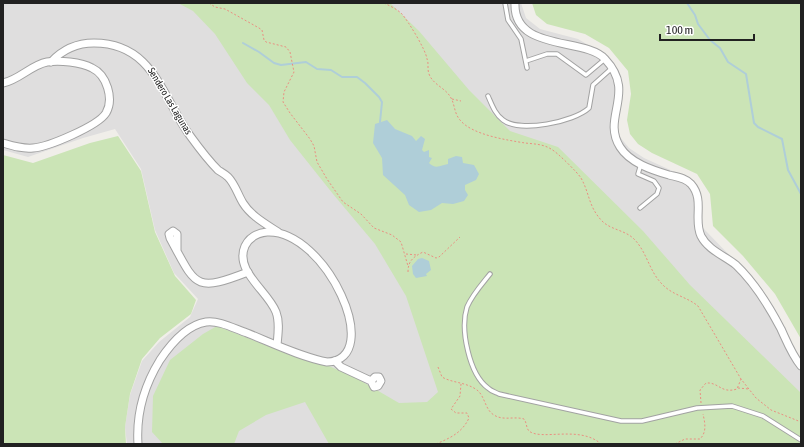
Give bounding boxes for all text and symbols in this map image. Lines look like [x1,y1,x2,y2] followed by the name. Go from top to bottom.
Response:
[660,16,754,42] scale bar
[666,23,693,37] text: 100 m
[146,66,195,137] street label: Sendero Las Lagunas

